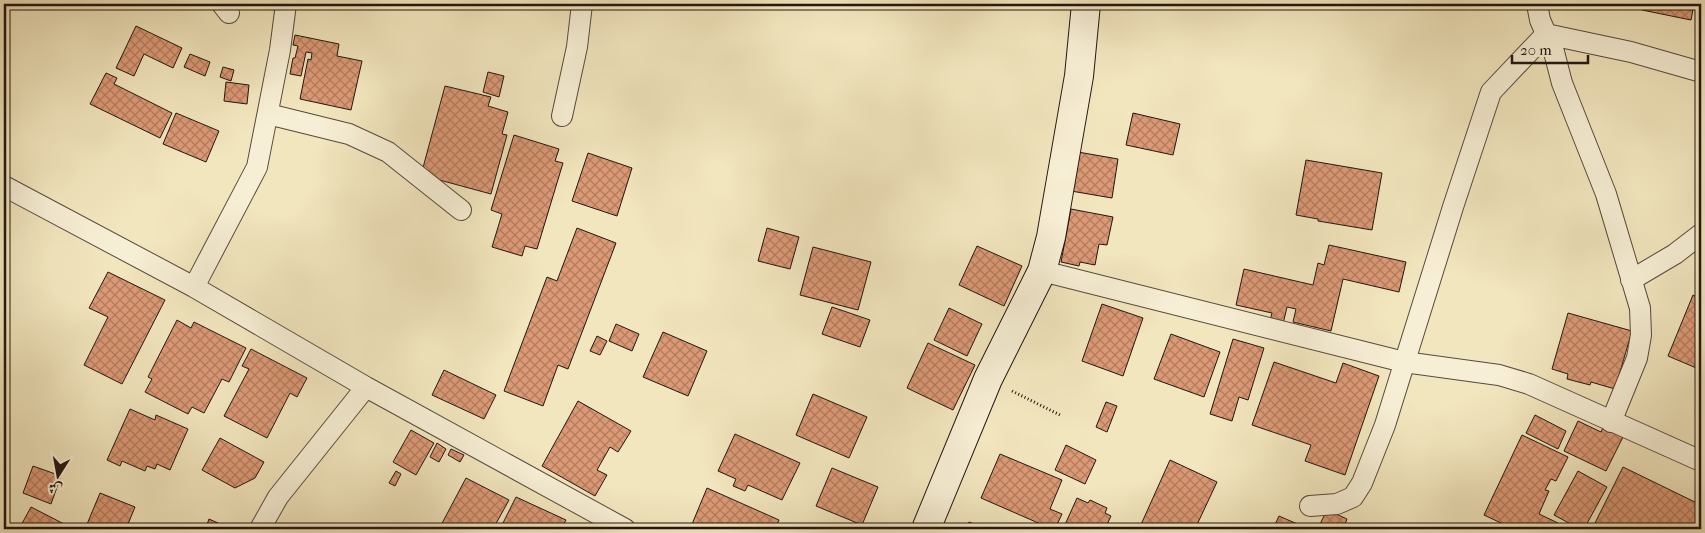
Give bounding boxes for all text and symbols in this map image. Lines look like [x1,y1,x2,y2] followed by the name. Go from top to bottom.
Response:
[1512,32,1589,64] scale bar
[1520,41,1552,59] text: 20 m
[32,450,82,500] north arrow
[47,479,64,498] text: ش

